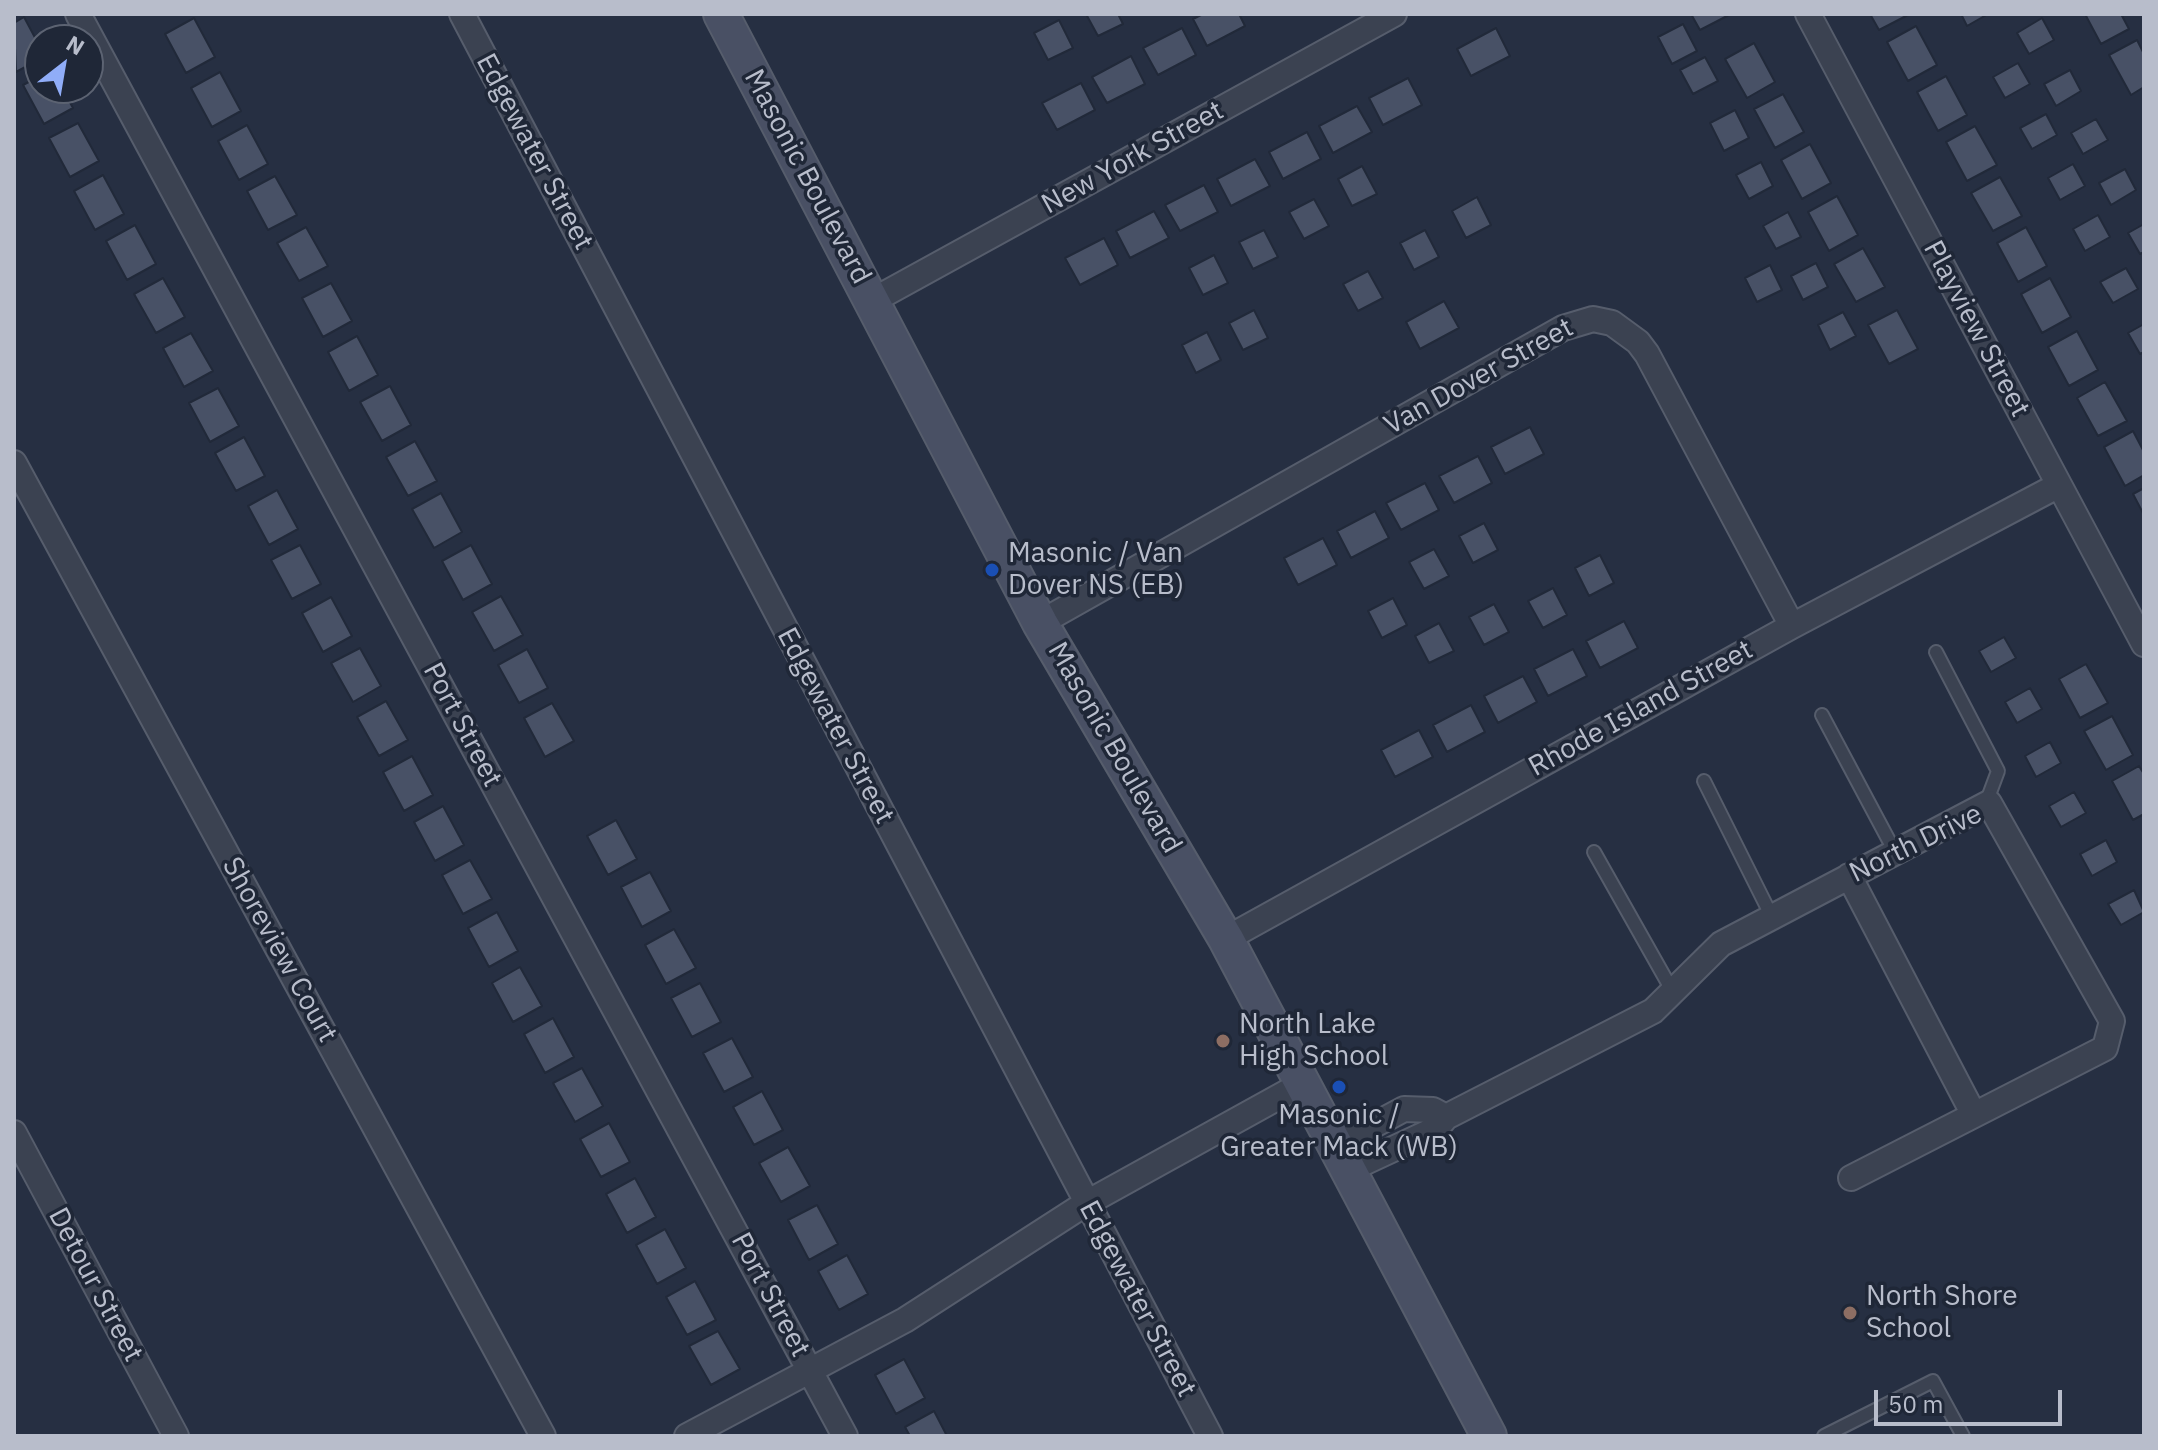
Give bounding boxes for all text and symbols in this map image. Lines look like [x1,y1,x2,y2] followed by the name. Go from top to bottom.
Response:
[24,24,104,104] north arrow
[61,28,90,61] text: N
[468,48,600,256] street label: Edgewater Street
[736,64,878,290] street label: Masonic Boulevard
[1036,94,1230,222] street label: New York Street
[1916,235,2036,423] street label: Playview Street
[1379,311,1579,443] street label: Van Dover Street
[1008,537,1184,603] place label: Masonic / Van Dover NS (EB)
[983,561,1001,579] marker: Masonic / Van Dover NS (EB)
[769,622,901,830] street label: Edgewater Street
[1523,634,1759,784] street label: Rhode Island Street
[1040,637,1188,859] street label: Masonic Boulevard
[415,657,509,793] street label: Port Street
[1844,798,1988,890] street label: North Drive
[214,852,344,1048] street label: Shoreview Court
[1239,1008,1388,1074] place label: North Lake High School
[1214,1032,1232,1050] marker: North Lake High School
[1330,1078,1348,1096] marker: Masonic / Greater Mack (WB)
[1220,1099,1458,1165] place label: Masonic / Greater Mack (WB)
[1071,1195,1203,1403] street label: Edgewater Street
[40,1202,150,1368] street label: Detour Street
[723,1227,817,1363] street label: Port Street
[1866,1280,2018,1346] place label: North Shore School
[1841,1304,1859,1322] marker: North Shore School
[1878,1374,2066,1424] scale bar
[1888,1388,1943,1420] text: 50 m

